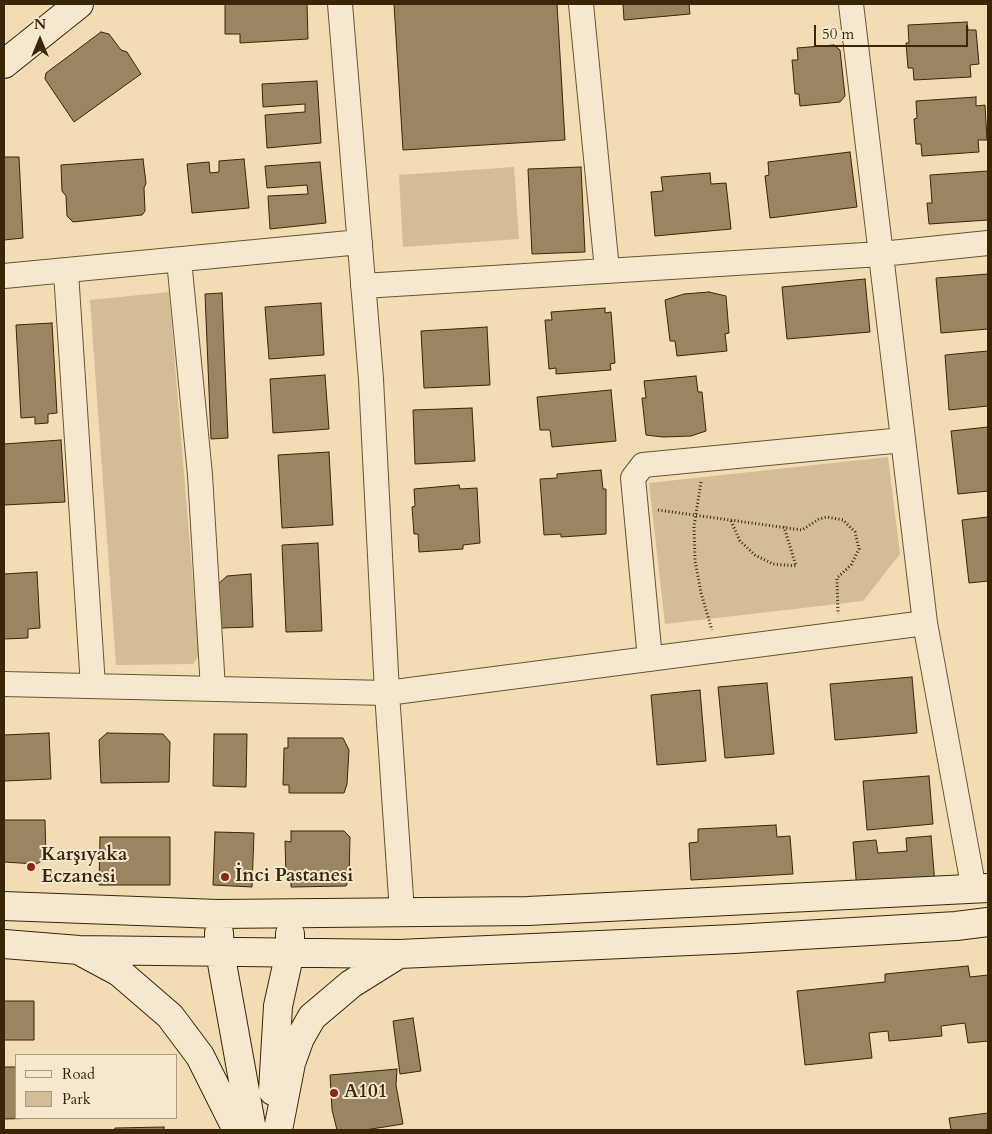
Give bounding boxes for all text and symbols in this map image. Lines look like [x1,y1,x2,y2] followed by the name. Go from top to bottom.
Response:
[15,15,65,65] north arrow
[34,15,46,34] text: N
[817,15,971,47] scale bar
[822,24,854,44] text: 50 m
[41,845,128,889] place label: Karşıyaka Eczanesi
[25,861,37,873] marker: Karşıyaka Eczanesi
[235,866,353,888] place label: İnci Pastanesi
[219,871,231,883] marker: İnci Pastanesi
[15,1054,178,1119] legend
[62,1064,95,1084] text: Road
[344,1082,387,1104] place label: A101
[328,1087,340,1099] marker: A101
[62,1089,91,1109] text: Park

